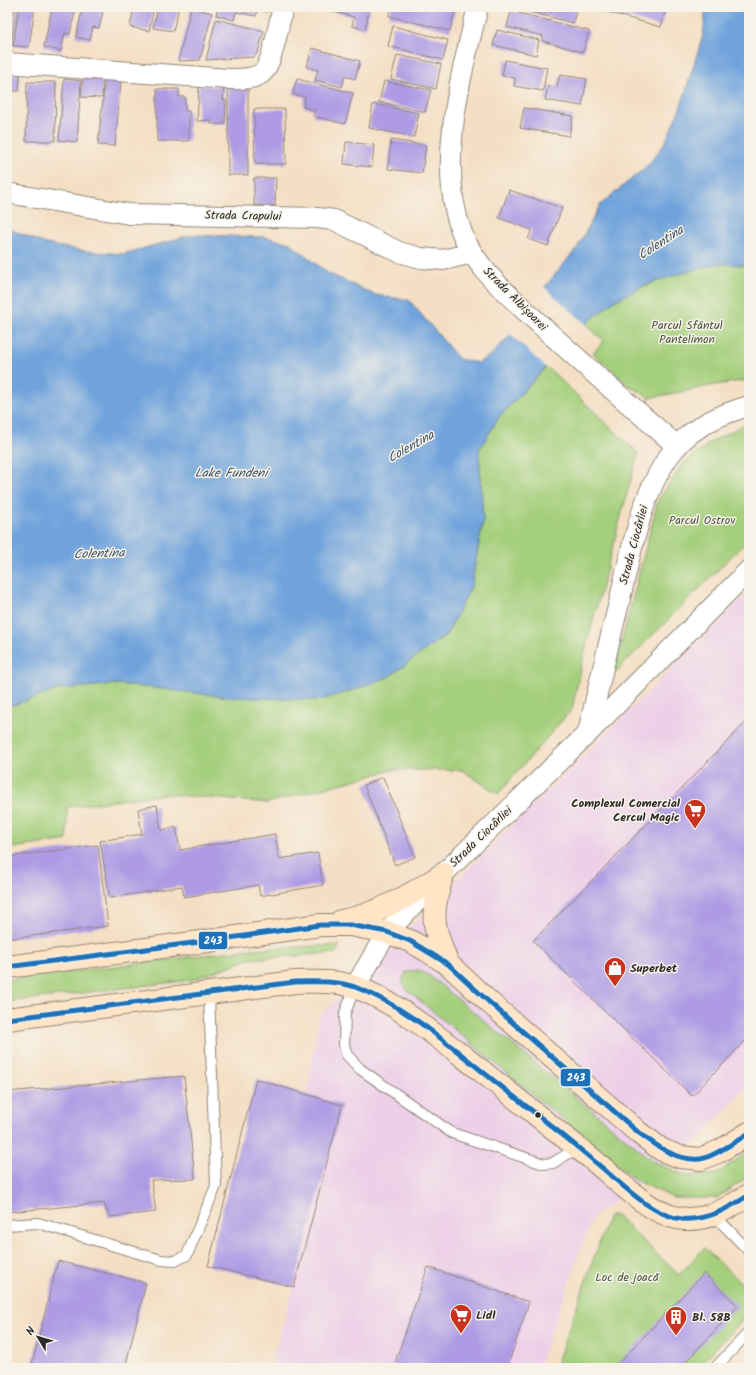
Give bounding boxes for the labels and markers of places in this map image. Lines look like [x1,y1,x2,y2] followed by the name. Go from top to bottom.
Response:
[571,794,681,827] place label: Complexul Comercial Cercul Magic
[682,797,708,830] supermarket icon: Complexul Comercial Cercul Magic
[602,955,628,988] shop icon: Superbet
[630,959,678,978] place label: Superbet
[533,1110,543,1120] unlabelled marker
[448,1302,474,1335] supermarket icon: Lidl
[663,1304,689,1337] building icon: Bl. 58B
[476,1306,496,1325] place label: Lidl
[692,1308,731,1327] place label: Bl. 58B

